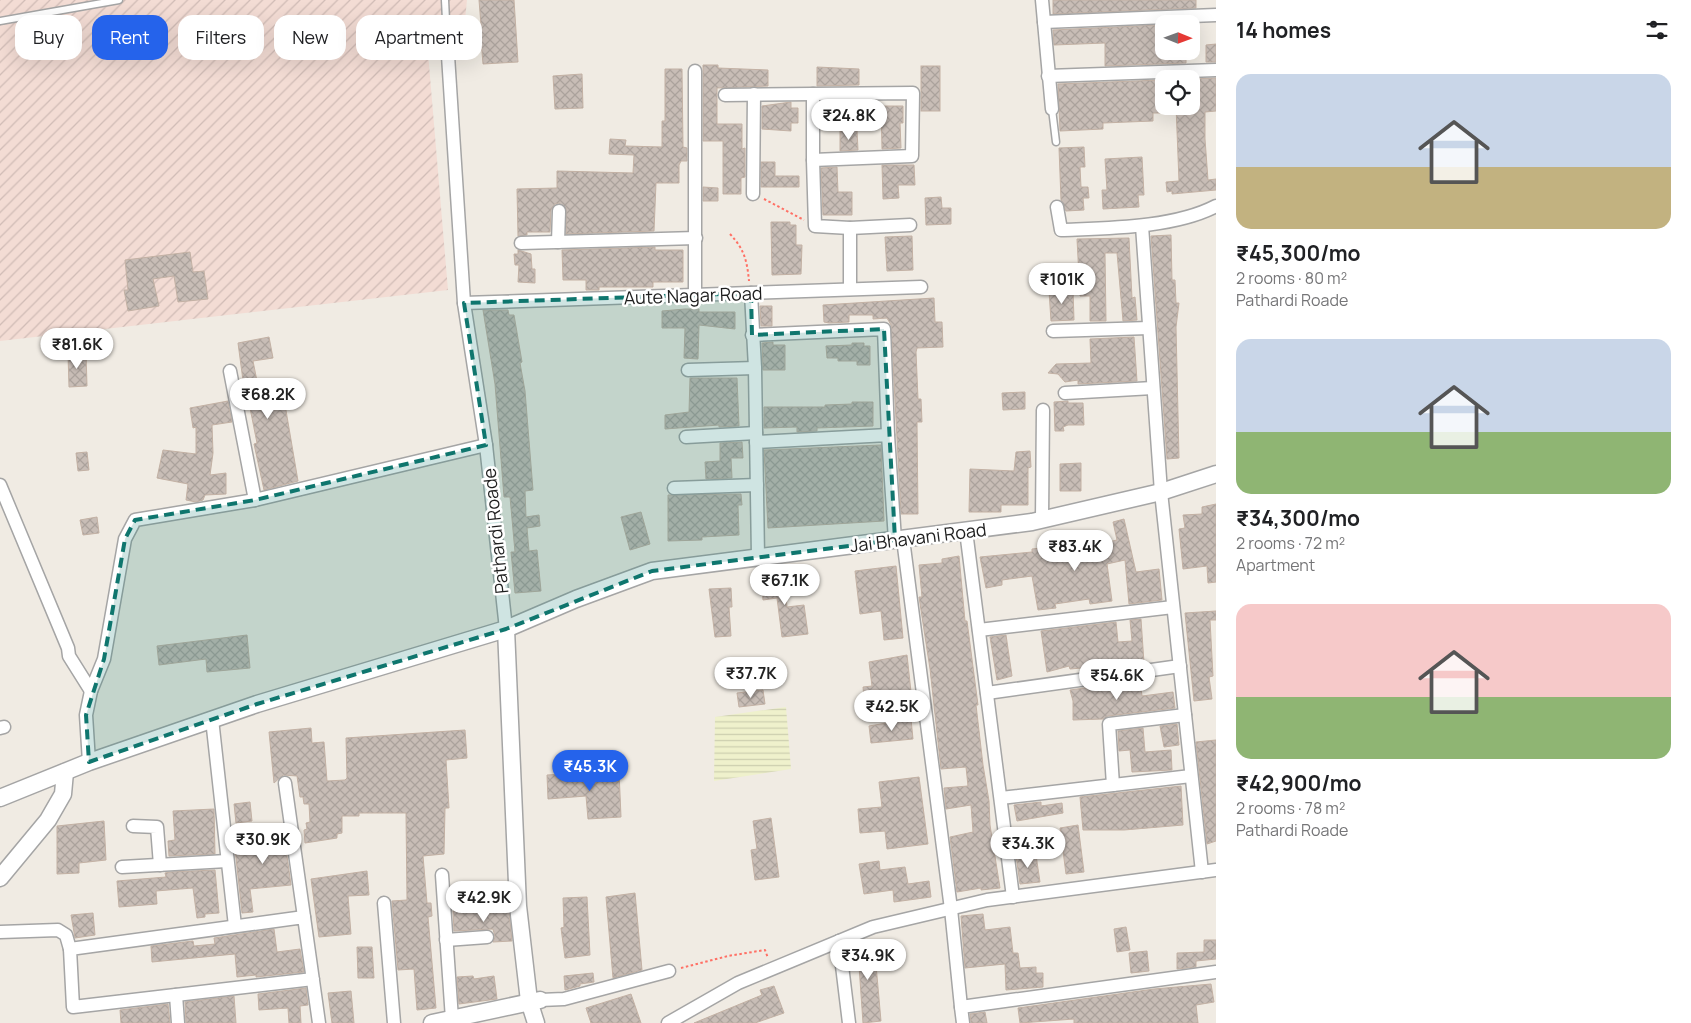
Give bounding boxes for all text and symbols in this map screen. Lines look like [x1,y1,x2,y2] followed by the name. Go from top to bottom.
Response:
[15,15,82,60] chip: Buy
[92,15,168,60] chip: Rent
[178,15,264,60] chip: Filters
[274,15,346,60] chip: New
[356,15,482,60] chip: Apartment
[1155,15,1200,60] north arrow
[1155,15,1200,115] map controls
[1236,16,1331,44] text: 14 homes
[1643,16,1671,44] icon: filters
[1155,70,1200,115] button: locate
[808,98,890,141] pin: ₹24.8K
[822,104,876,126] text: ₹24.8K
[1409,107,1499,197] icon: home
[1236,239,1360,267] text: ₹45,300/mo
[1027,262,1097,305] pin: ₹101K
[1236,267,1347,289] text: 2 rooms · 80 m²
[1040,268,1084,290] text: ₹101K
[623,281,763,309] street label: Aute Nagar Road
[1236,289,1348,311] text: Pathardi Roade
[36,328,118,370] pin: ₹81.6K
[51,333,103,355] text: ₹81.6K
[1409,372,1499,462] icon: home
[227,378,309,420] pin: ₹68.2K
[241,383,295,405] text: ₹68.2K
[476,467,514,595] street label: Pathardi Roade
[1236,504,1360,532] text: ₹34,300/mo
[848,517,988,557] street label: Jai Bhavani Road
[1034,530,1116,572] pin: ₹83.4K
[1236,532,1345,554] text: 2 rooms · 72 m²
[1048,535,1102,557] text: ₹83.4K
[1236,554,1315,576] text: Apartment
[744,564,826,606] pin: ₹67.1K
[761,569,809,591] text: ₹67.1K
[1409,637,1499,727] icon: home
[710,656,792,699] pin: ₹37.7K
[1076,658,1158,701] pin: ₹54.6K
[725,662,777,684] text: ₹37.7K
[1090,664,1144,686] text: ₹54.6K
[851,690,933,732] pin: ₹42.5K
[865,695,919,717] text: ₹42.5K
[549,750,631,792] pin: ₹45.3K
[563,755,617,777] text: ₹45.3K
[1236,769,1361,797] text: ₹42,900/mo
[1236,797,1345,819] text: 2 rooms · 78 m²
[1236,819,1348,841] text: Pathardi Roade
[222,822,304,865] pin: ₹30.9K
[987,826,1069,869] pin: ₹34.3K
[236,828,290,850] text: ₹30.9K
[1001,832,1055,854] text: ₹34.3K
[443,880,525,923] pin: ₹42.9K
[457,886,511,908] text: ₹42.9K
[827,938,909,981] pin: ₹34.9K
[841,944,895,966] text: ₹34.9K

